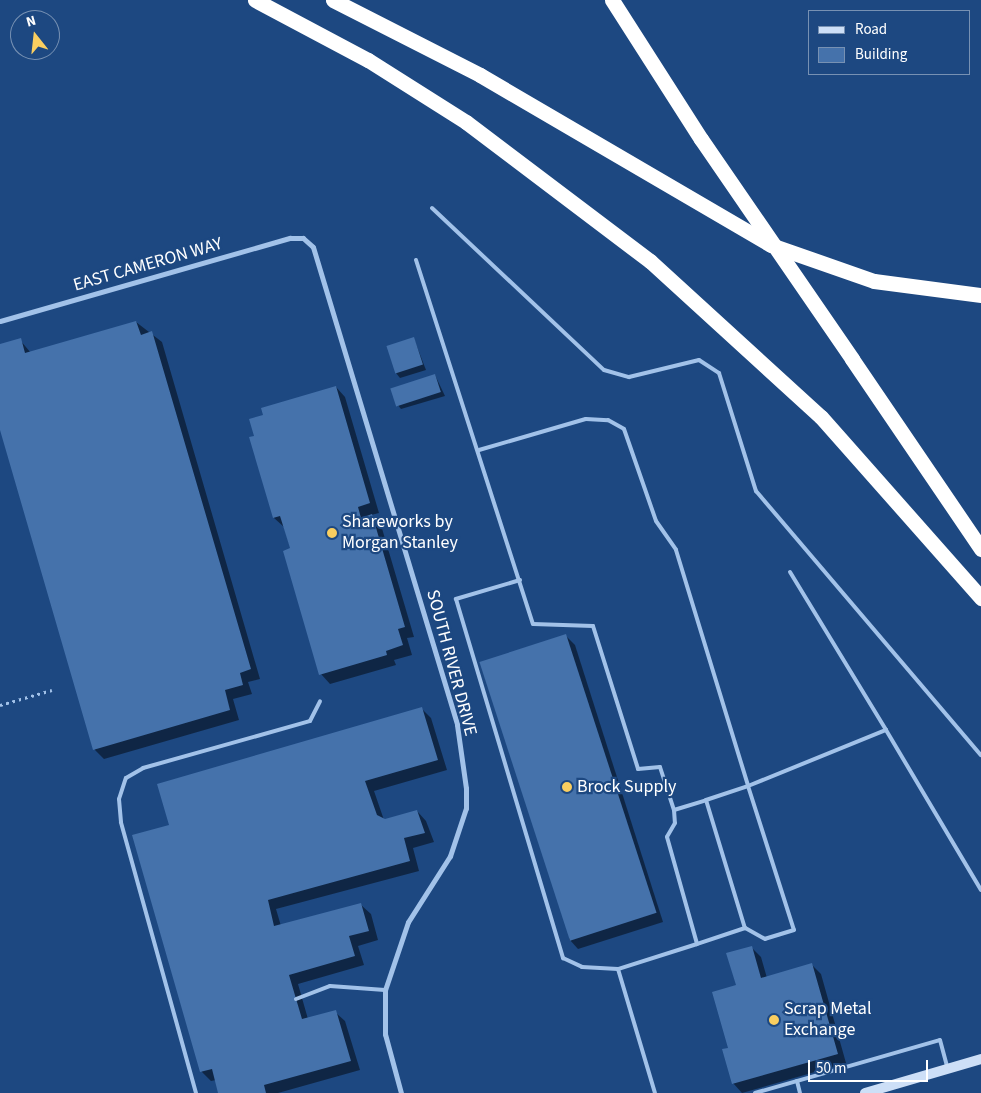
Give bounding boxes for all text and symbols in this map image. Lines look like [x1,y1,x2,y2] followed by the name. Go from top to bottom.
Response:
[10,10,60,60] north arrow
[808,10,971,75] legend
[24,11,38,32] text: N
[855,19,887,40] text: Road
[855,44,907,65] text: Building
[71,233,225,297] street label: EAST CAMERON WAY
[342,512,458,554] place label: Shareworks by Morgan Stanley
[326,527,338,539] marker: Shareworks by Morgan Stanley
[421,588,481,738] street label: SOUTH RIVER DRIVE
[577,776,677,798] place label: Brock Supply
[561,781,573,793] marker: Brock Supply
[784,999,871,1042] place label: Scrap Metal Exchange
[768,1014,780,1026] marker: Scrap Metal Exchange
[811,1050,931,1082] scale bar
[816,1058,846,1079] text: 50 m

